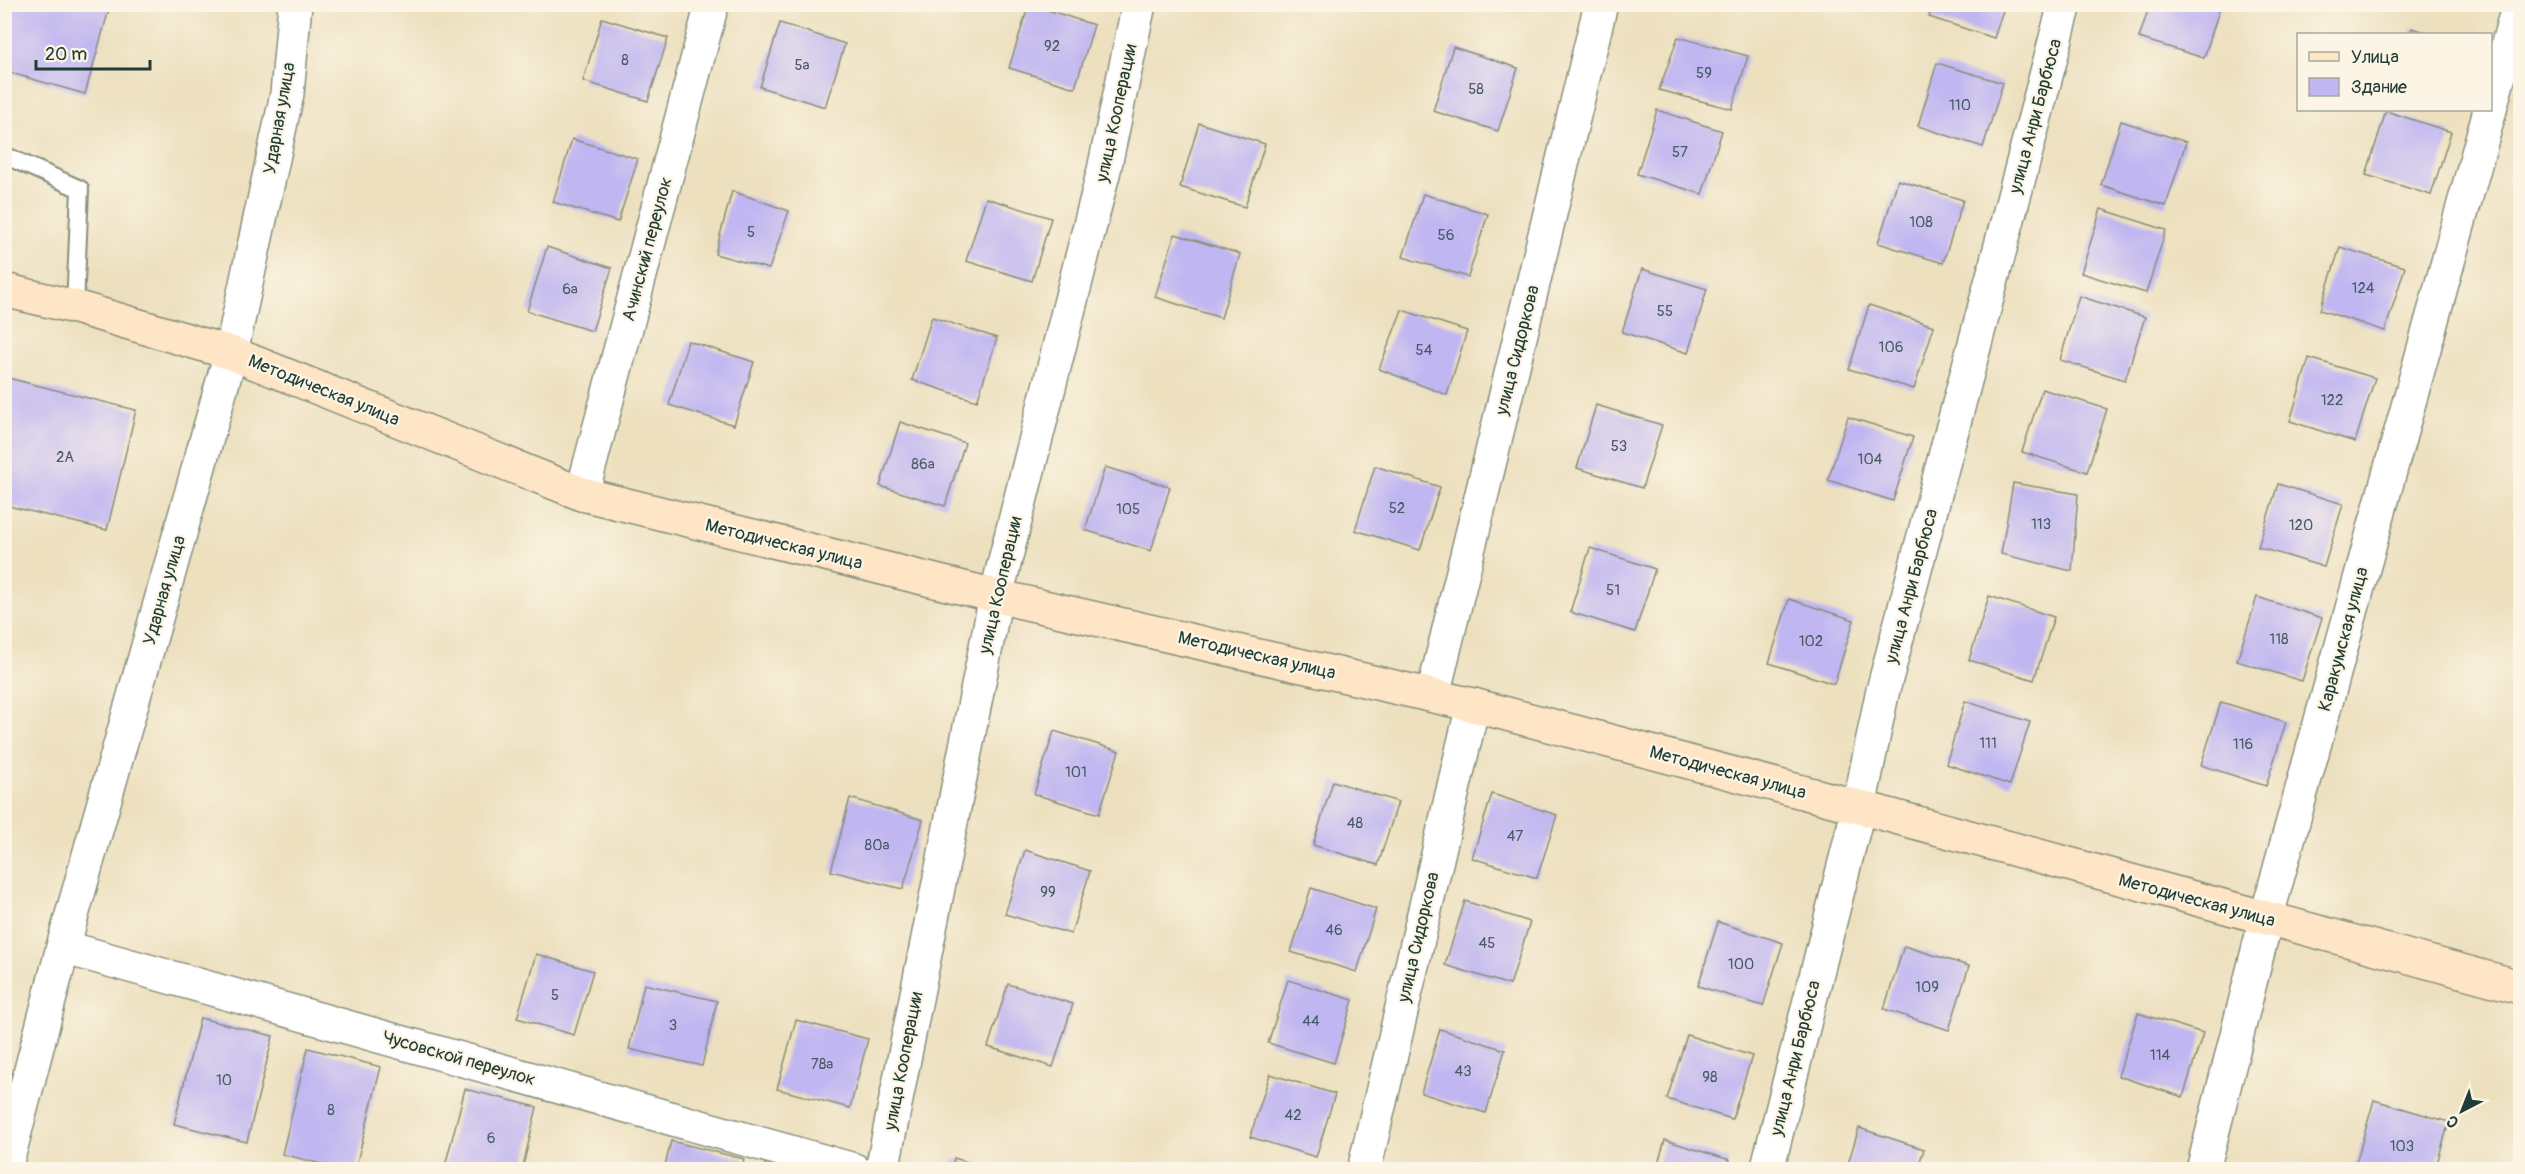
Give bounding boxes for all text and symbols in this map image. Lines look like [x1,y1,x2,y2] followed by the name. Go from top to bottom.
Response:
[36,33,150,71] scale bar
[2297,33,2492,111] legend
[2003,36,2067,197] street label: улица Анри Барбюса
[1044,37,1060,56] house number: 92
[1090,42,1142,185] street label: улица Кооперации
[45,43,87,66] text: 20 m
[2351,46,2399,69] text: Улица
[621,51,629,70] house number: 8
[794,56,810,75] house number: 5а
[258,60,301,176] street label: Ударная улица
[1696,64,1712,83] house number: 59
[2351,76,2407,99] text: Здание
[1468,80,1484,99] house number: 58
[1949,96,1971,115] house number: 110
[1672,143,1688,162] house number: 57
[617,175,678,324] street label: Ачинский переулок
[1909,213,1933,232] house number: 108
[747,223,755,242] house number: 5
[1438,226,1454,245] house number: 56
[2352,279,2375,298] house number: 124
[562,280,578,299] house number: 6а
[1490,283,1545,418] street label: улица Сидоркова
[1657,302,1673,321] house number: 55
[1879,338,1903,357] house number: 106
[1416,341,1433,360] house number: 54
[245,350,403,431] street label: Методическая улица
[2321,391,2343,410] house number: 122
[1611,437,1627,456] house number: 53
[56,448,74,467] house number: 2А
[1858,450,1883,469] house number: 104
[911,455,935,474] house number: 86а
[1389,499,1405,518] house number: 52
[1116,500,1140,519] house number: 105
[1879,506,1943,667] street label: улица Анри Барбюса
[703,514,865,575] street label: Методическая улица
[973,514,1028,657] street label: улица Кооперации
[2031,515,2051,534] house number: 113
[2289,516,2313,535] house number: 120
[138,533,191,648] street label: Ударная улица
[2313,564,2374,714] street label: Каракумская улица
[1606,581,1620,600] house number: 51
[1176,626,1338,685] street label: Методическая улица
[2269,630,2289,649] house number: 118
[1799,632,1823,651] house number: 102
[1979,734,1997,753] house number: 111
[2233,735,2253,754] house number: 116
[1647,741,1809,804] street label: Методическая улица
[1065,763,1087,782] house number: 101
[1347,814,1364,833] house number: 48
[1507,827,1523,846] house number: 47
[865,836,889,855] house number: 80а
[2116,869,2278,932] street label: Методическая улица
[1392,870,1445,1005] street label: улица Сидоркова
[1040,883,1056,902] house number: 99
[1325,921,1343,940] house number: 46
[1479,934,1495,953] house number: 45
[1728,955,1754,974] house number: 100
[1765,978,1826,1139] street label: улица Анри Барбюса
[1915,978,1939,997] house number: 109
[551,986,559,1005] house number: 5
[879,990,928,1133] street label: улица Кооперации
[1302,1012,1320,1031] house number: 44
[669,1016,677,1035] house number: 3
[380,1026,538,1091] street label: Чусовской переулок
[2150,1046,2171,1065] house number: 114
[811,1055,833,1074] house number: 78а
[1454,1062,1472,1081] house number: 43
[1702,1068,1718,1087] house number: 98
[216,1071,232,1090] house number: 10
[2432,1081,2492,1141] north arrow
[327,1101,335,1120] house number: 8
[1284,1106,1302,1125] house number: 42
[2442,1111,2463,1132] text: С
[487,1129,495,1148] house number: 6
[2390,1137,2414,1156] house number: 103

